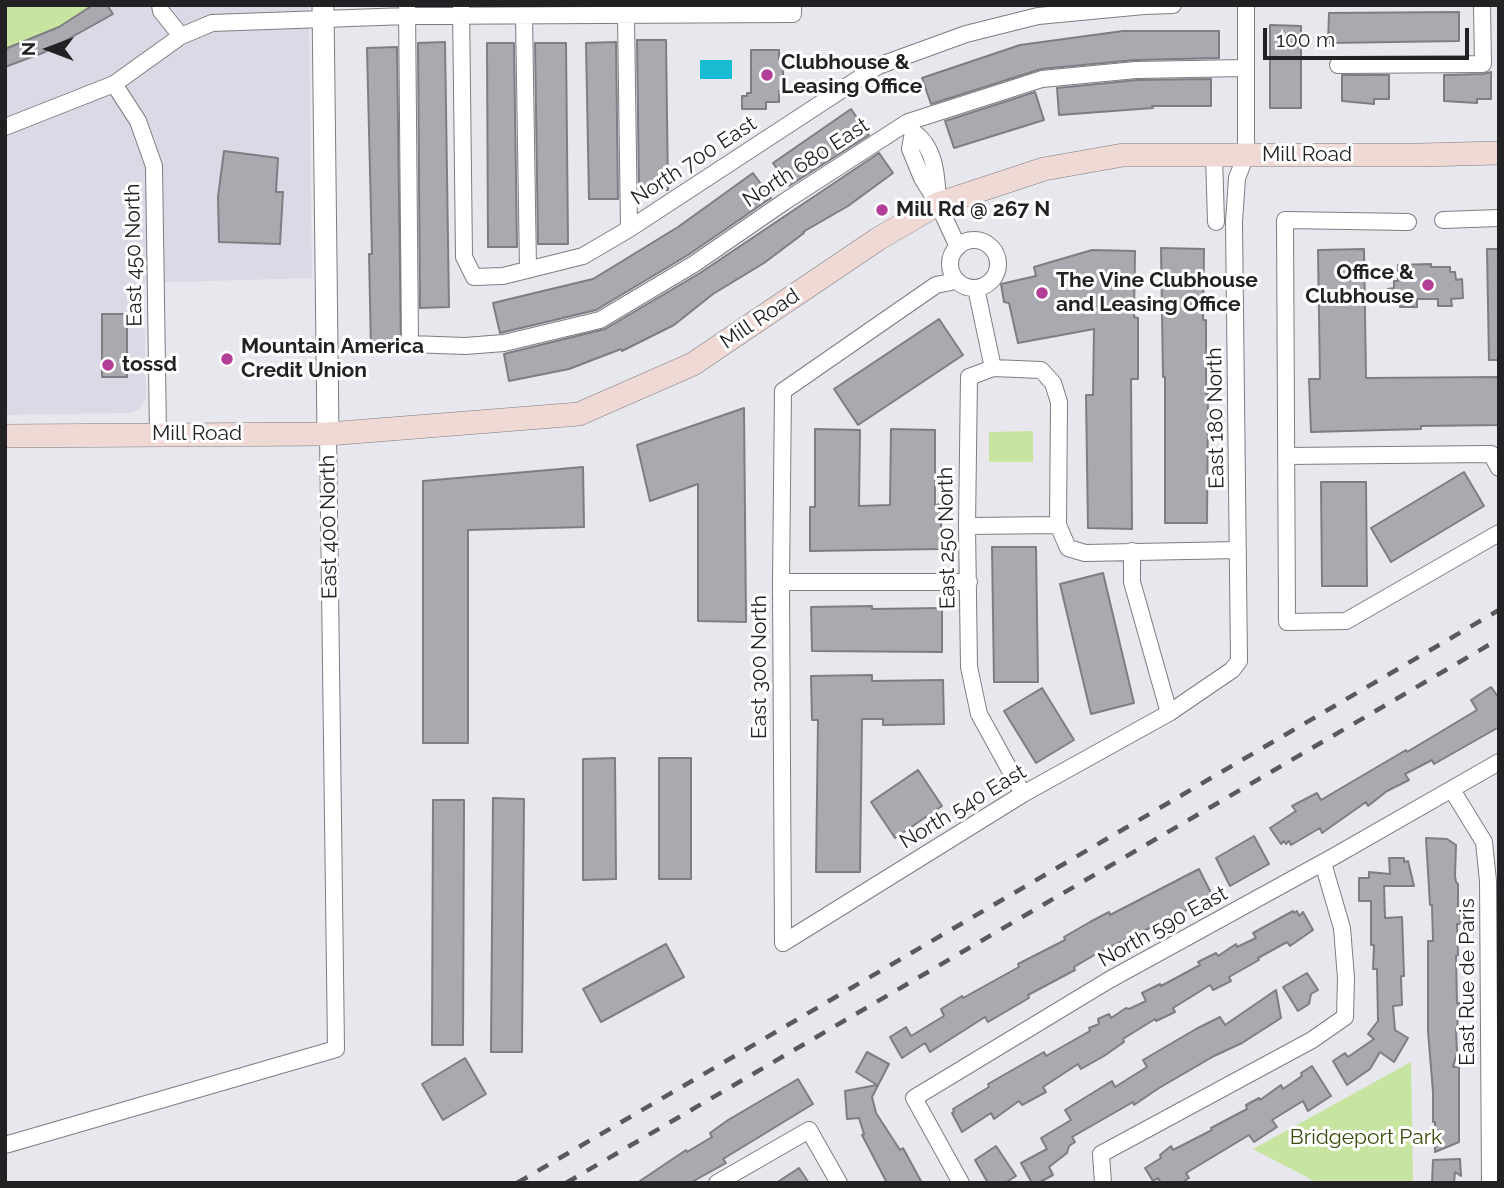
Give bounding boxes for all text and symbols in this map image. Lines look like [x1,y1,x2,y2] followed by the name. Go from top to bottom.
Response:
[14,14,84,84] north arrow
[1266,14,1472,58] scale bar
[1276,27,1335,52] text: 100 m
[17,42,39,56] text: N
[781,50,922,100] place label: Clubhouse & Leasing Office
[759,67,775,83] marker: Clubhouse & Leasing Office
[627,111,761,211] street label: North 700 East
[738,113,874,213] street label: North 680 East
[1262,142,1352,168] street label: Mill Road
[120,183,148,327] street label: East 450 North
[896,197,1050,223] place label: Mill Rd @ 267 N
[874,202,890,218] marker: Mill Rd @ 267 N
[1305,260,1414,310] place label: Office & Clubhouse
[1056,268,1258,318] place label: The Vine Clubhouse and Leasing Office
[1420,277,1436,293] marker: Office & Clubhouse
[716,283,804,355] street label: Mill Road
[1034,285,1050,301] marker: The Vine Clubhouse and Leasing Office
[241,334,424,384] place label: Mountain America Credit Union
[1202,347,1230,489] street label: East 180 North
[219,351,235,367] marker: Mountain America Credit Union
[122,352,177,378] place label: tossd
[100,357,116,373] marker: tossd
[152,421,242,447] street label: Mill Road
[315,455,343,599] street label: East 400 North
[933,467,961,609] street label: East 250 North
[747,595,773,739] street label: East 300 North
[895,759,1031,855] street label: North 540 East
[1094,881,1232,973] street label: North 590 East
[1455,898,1481,1066] street label: East Rue de Paris
[1290,1125,1442,1151] park label: Bridgeport Park

